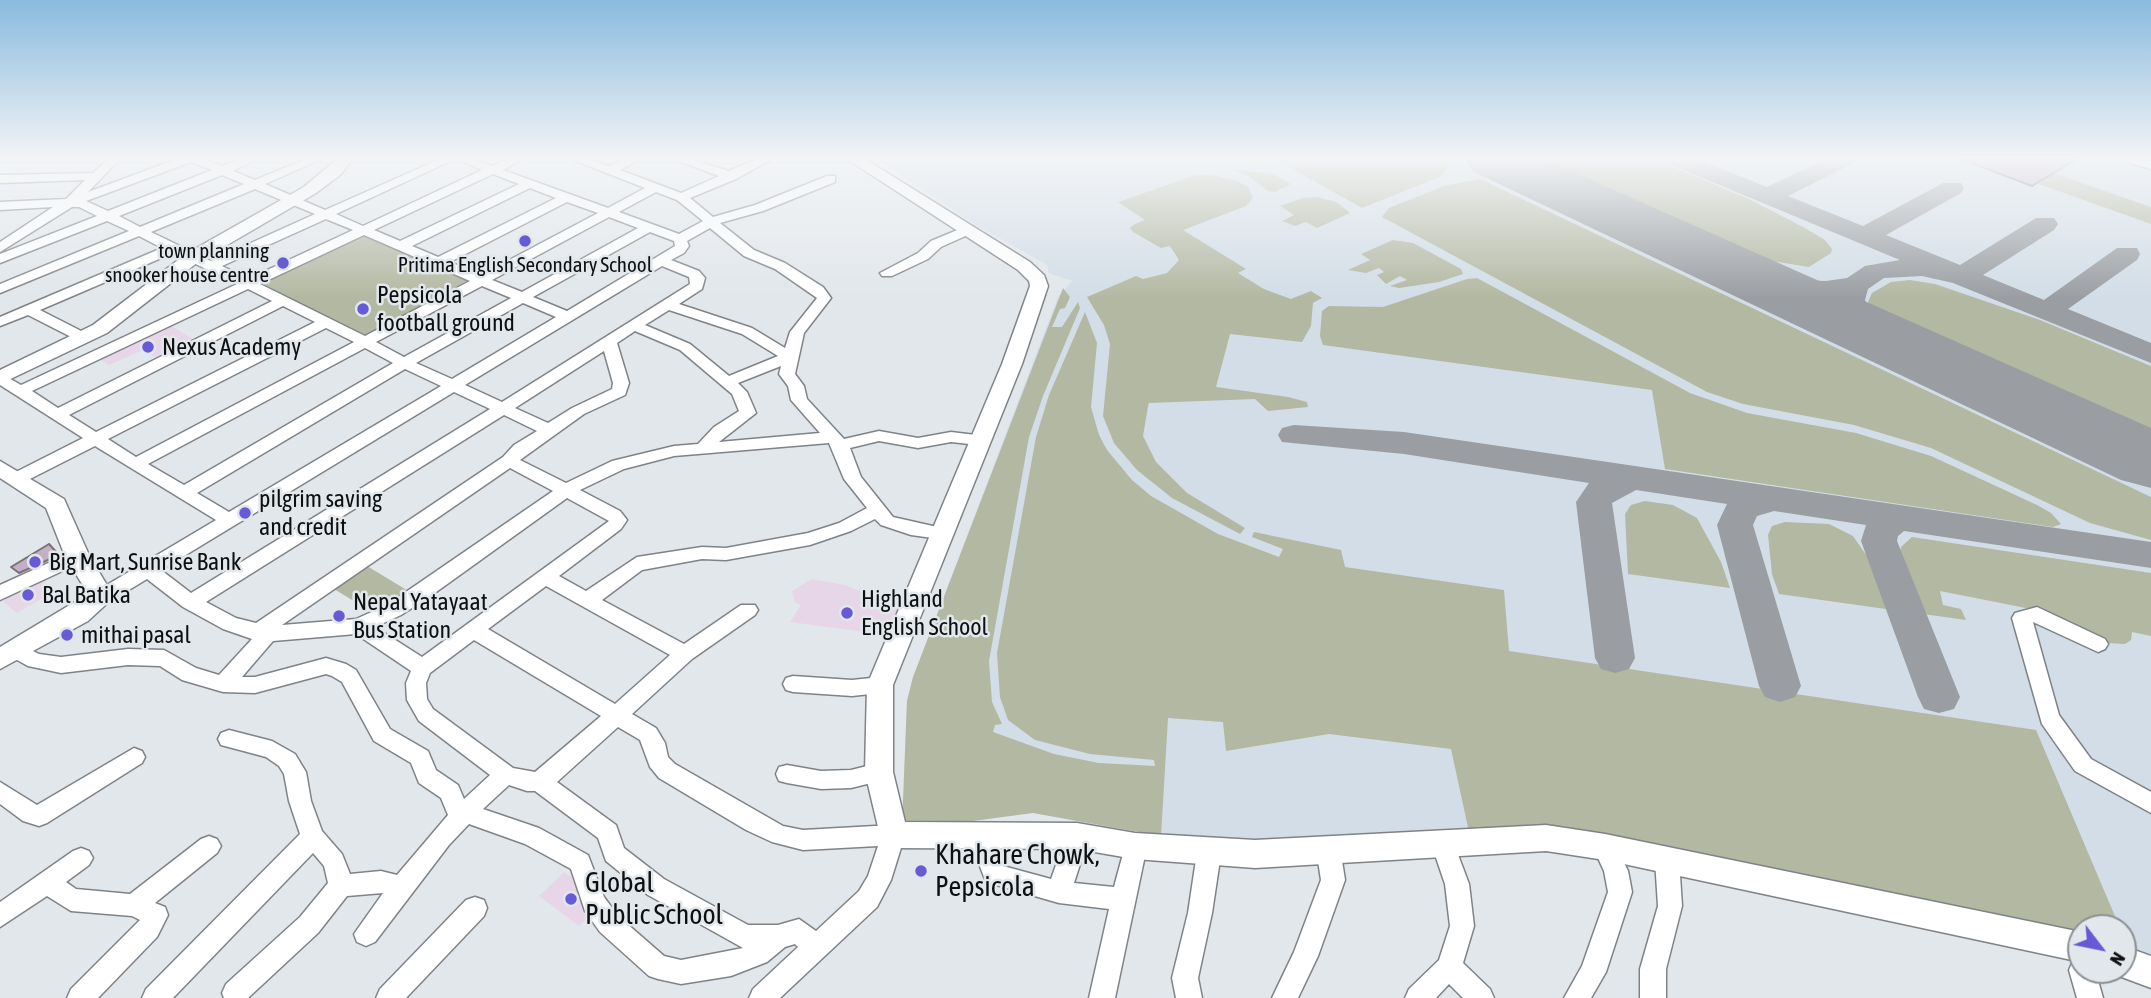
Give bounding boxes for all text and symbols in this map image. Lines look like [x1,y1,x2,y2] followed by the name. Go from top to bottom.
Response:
[517,233,533,249] marker: Pritima English Secondary School
[105,238,269,288] place label: town planning snooker house centre
[398,252,652,278] place label: Pritima English Secondary School
[275,255,291,271] marker: town planning snooker house centre
[377,281,515,337] place label: Pepsicola football ground
[355,301,371,317] marker: Pepsicola football ground
[162,333,301,361] place label: Nexus Academy
[140,339,156,355] marker: Nexus Academy
[259,485,382,541] place label: pilgrim saving and credit
[237,505,253,521] marker: pilgrim saving and credit
[49,548,241,576] place label: Big Mart, Sunrise Bank
[27,554,43,570] marker: Big Mart, Sunrise Bank
[42,581,131,609] place label: Bal Batika
[861,585,988,641] place label: Highland English School
[20,587,36,603] marker: Bal Batika
[353,588,488,644] place label: Nepal Yatayaat Bus Station
[839,605,855,621] marker: Highland English School
[331,608,347,624] marker: Nepal Yatayaat Bus Station
[81,621,191,649] place label: mithai pasal
[59,627,75,643] marker: mithai pasal
[935,838,1100,904] place label: Khahare Chowk, Pepsicola
[913,863,929,879] marker: Khahare Chowk, Pepsicola
[585,866,723,932] place label: Global Public School
[563,891,579,907] marker: Global Public School
[2067,914,2137,984] north arrow
[2106,948,2130,970] text: N

